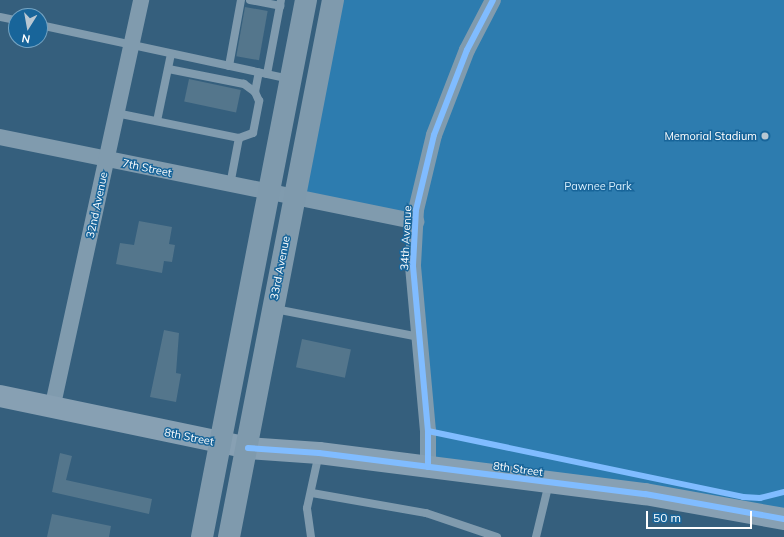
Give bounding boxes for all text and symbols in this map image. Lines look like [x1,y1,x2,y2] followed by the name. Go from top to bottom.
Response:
[8,8,48,48] north arrow
[20,31,31,46] text: N
[664,129,757,143] place label: Memorial Stadium
[760,131,770,141] marker: Memorial Stadium
[121,156,173,180] street label: 7th Street
[84,171,110,239] street label: 32nd Avenue
[564,179,632,193] park label: Pawnee Park
[398,205,414,271] street label: 34th Avenue
[267,235,293,301] street label: 33rd Avenue
[163,426,215,448] street label: 8th Street
[492,459,544,479] street label: 8th Street
[648,503,754,529] scale bar
[653,510,681,525] text: 50 m

